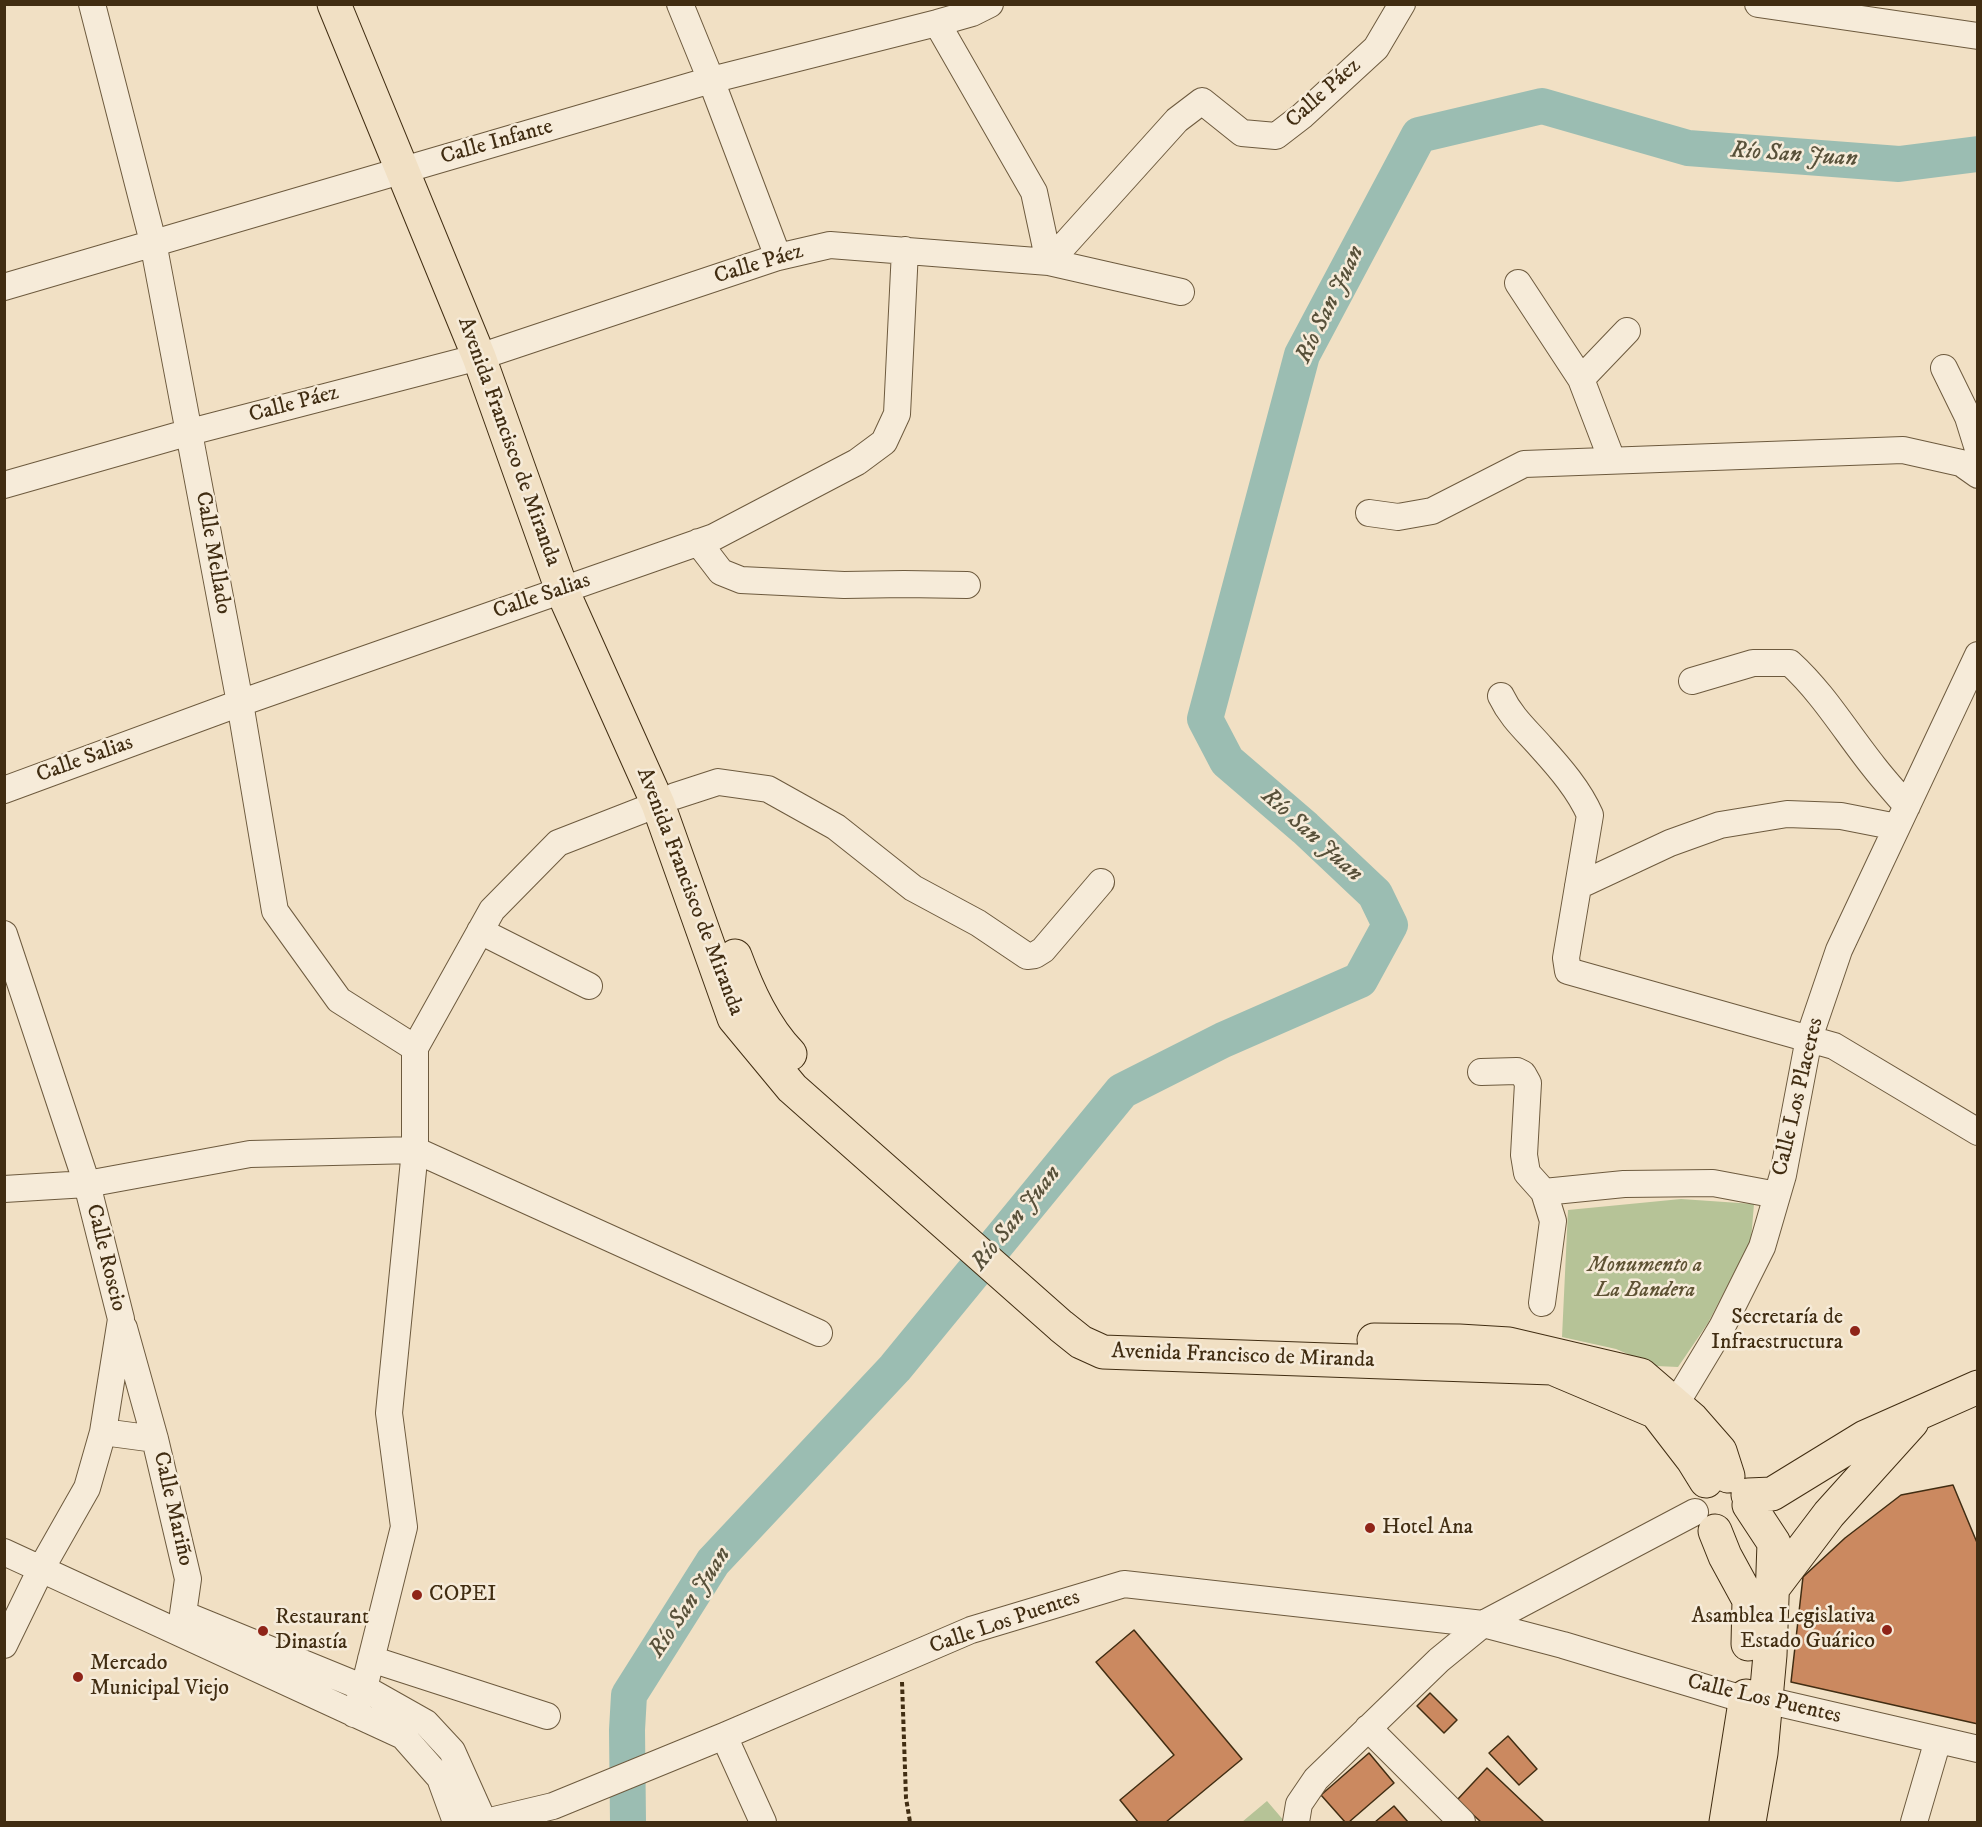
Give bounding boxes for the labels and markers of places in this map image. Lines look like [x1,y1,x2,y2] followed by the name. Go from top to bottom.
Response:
[1711,1305,1843,1356] place label: Secretaría de Infraestructura
[1848,1324,1862,1338] marker: Secretaría de Infraestructura
[1382,1515,1473,1541] place label: Hotel Ana
[1363,1521,1377,1535] marker: Hotel Ana
[429,1582,496,1608] place label: COPEI
[410,1588,424,1602] marker: COPEI
[1692,1604,1875,1656] place label: Asamblea Legislativa Estado Guárico
[275,1605,369,1657] place label: Restaurant Dinastía
[1880,1623,1894,1637] marker: Asamblea Legislativa Estado Guárico
[256,1624,270,1638] marker: Restaurant Dinastía
[90,1651,229,1702] place label: Mercado Municipal Viejo
[71,1670,85,1684] marker: Mercado Municipal Viejo

